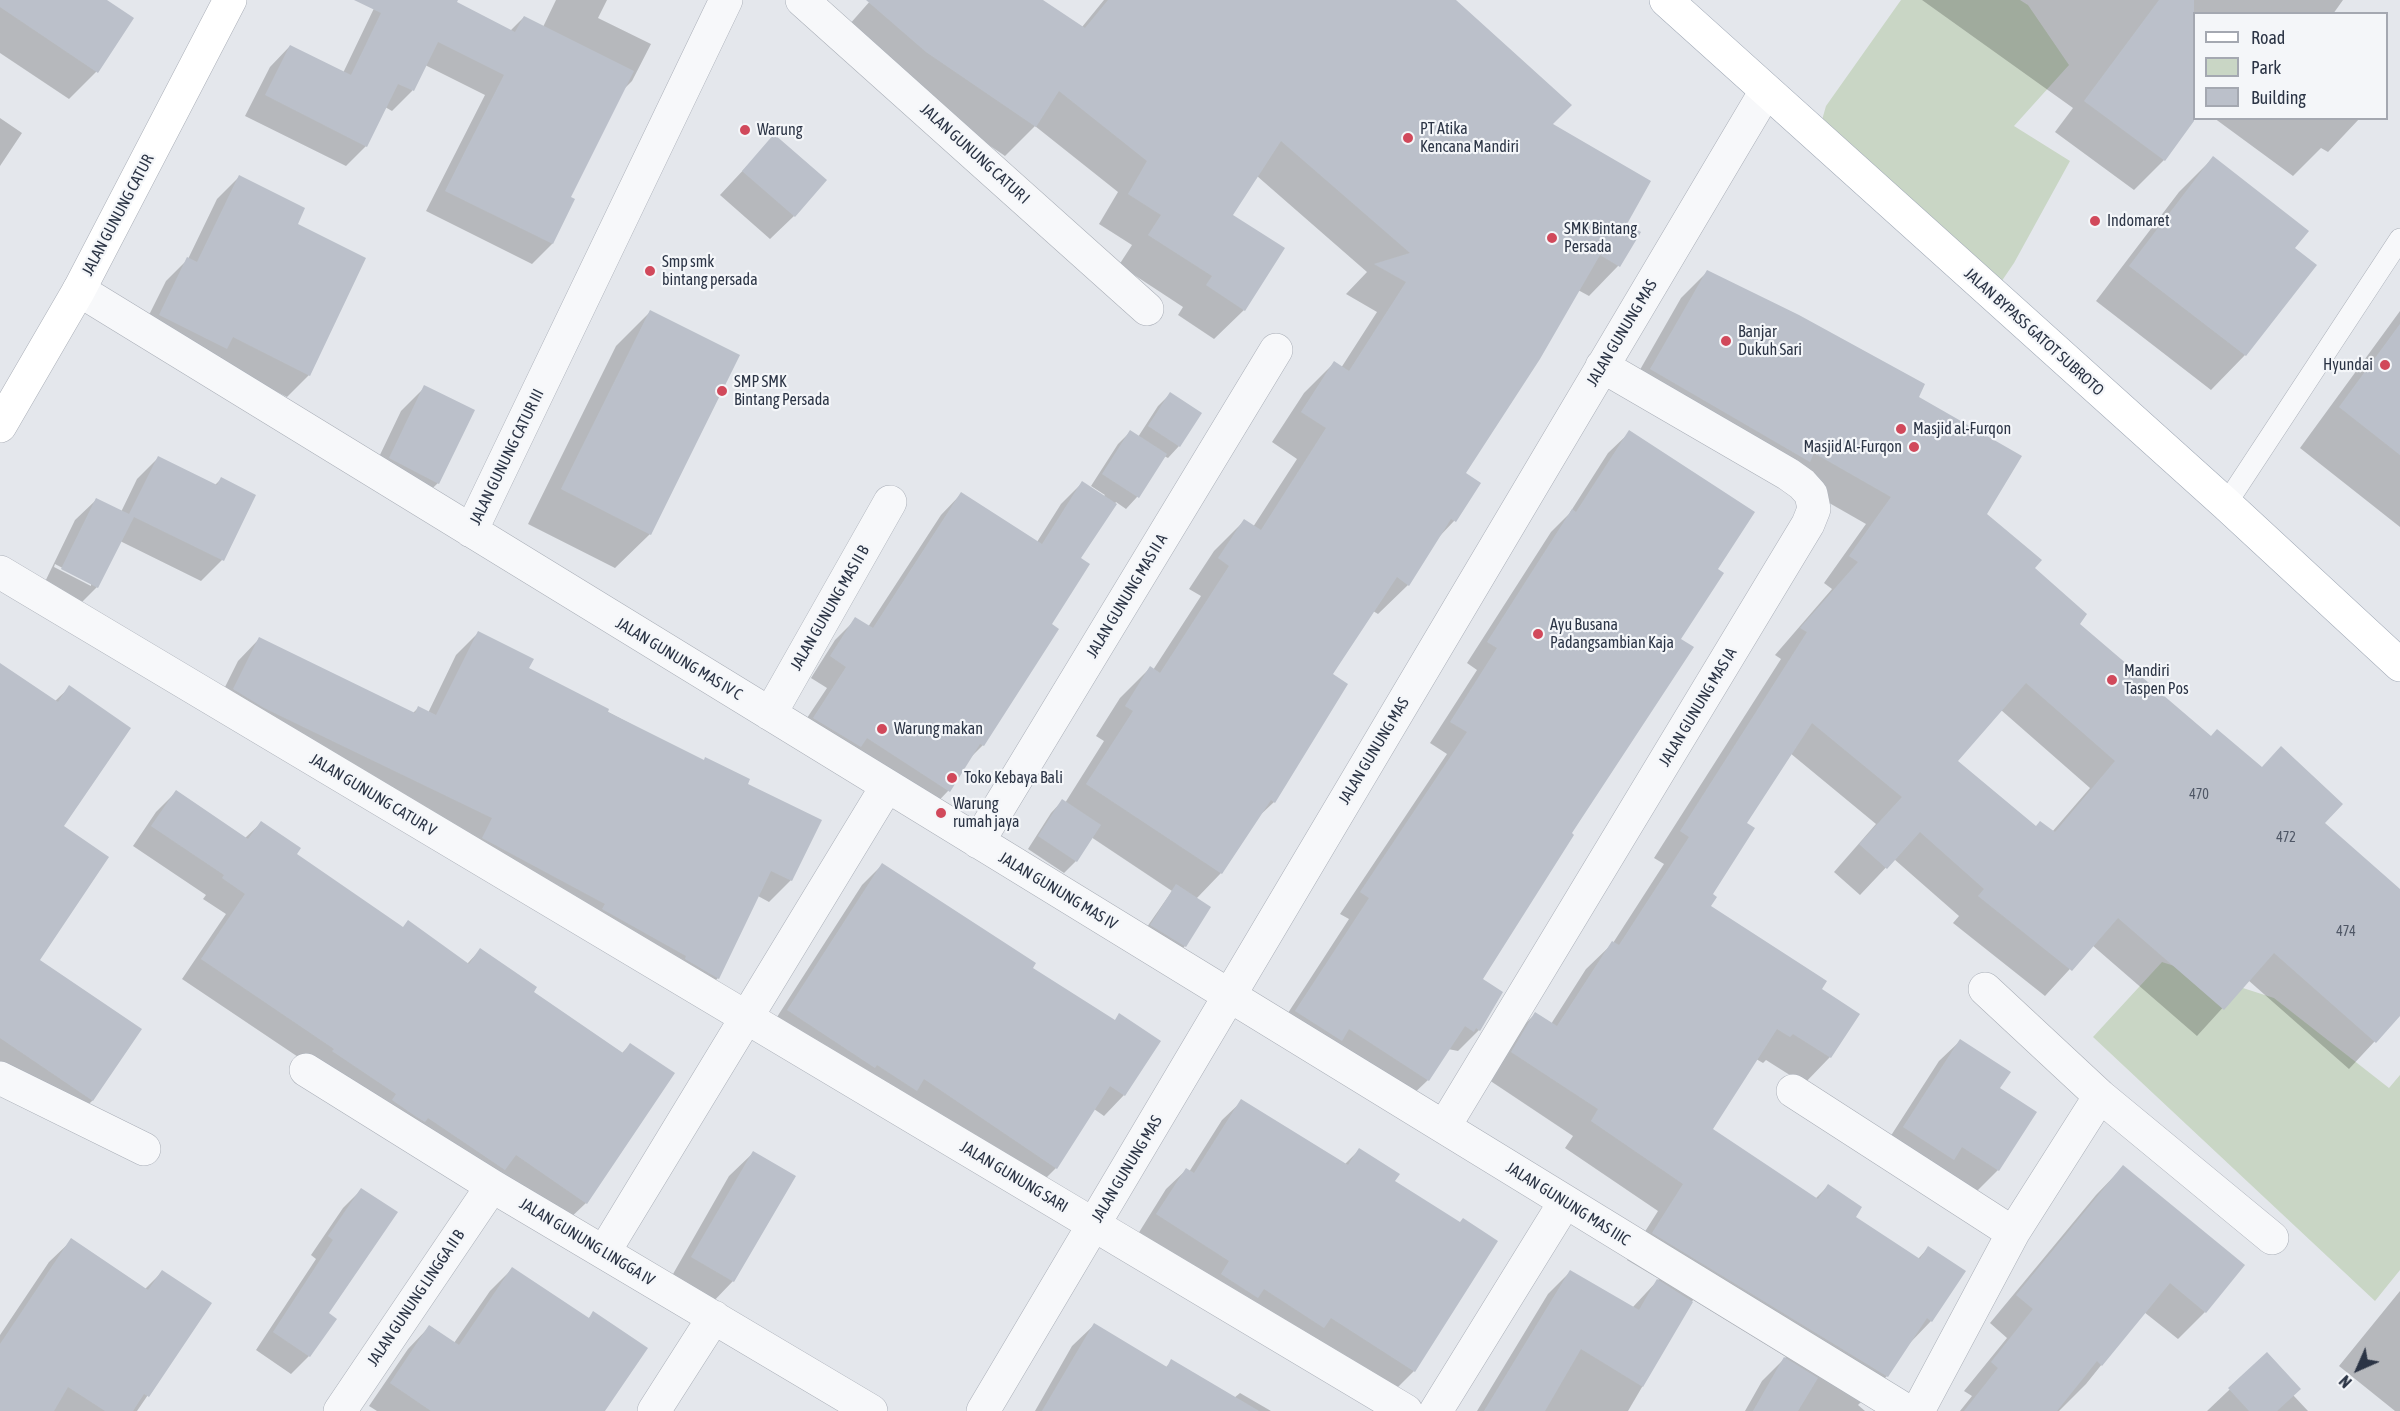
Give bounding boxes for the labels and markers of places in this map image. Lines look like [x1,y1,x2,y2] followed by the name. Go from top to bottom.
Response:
[1420,119,1519,157] place label: PT Atika Kencana Mandiri
[757,120,803,140] place label: Warung
[738,123,752,137] marker: Warung
[1401,131,1415,145] marker: PT Atika Kencana Mandiri
[2107,211,2169,231] place label: Indomaret
[2088,214,2102,228] marker: Indomaret
[1564,219,1637,257] place label: SMK Bintang Persada
[1545,231,1559,245] marker: SMK Bintang Persada
[662,252,758,290] place label: Smp smk bintang persada
[643,264,657,278] marker: Smp smk bintang persada
[1738,322,1802,360] place label: Banjar Dukuh Sari
[1719,334,1733,348] marker: Banjar Dukuh Sari
[2323,355,2373,375] place label: Hyundai
[2378,358,2392,372] marker: Hyundai
[734,372,830,410] place label: SMP SMK Bintang Persada
[715,384,729,398] marker: SMP SMK Bintang Persada
[1913,419,2011,439] place label: Masjid al-Furqon
[1894,422,1908,436] marker: Masjid al-Furqon
[1803,437,1902,457] place label: Masjid Al-Furqon
[1907,440,1921,454] marker: Masjid Al-Furqon
[1550,615,1674,653] place label: Ayu Busana Padangsambian Kaja
[1531,627,1545,641] marker: Ayu Busana Padangsambian Kaja
[2124,661,2189,699] place label: Mandiri Taspen Pos
[2105,673,2119,687] marker: Mandiri Taspen Pos
[894,719,983,739] place label: Warung makan
[875,722,889,736] marker: Warung makan
[964,768,1063,788] place label: Toko Kebaya Bali
[945,771,959,785] marker: Toko Kebaya Bali
[953,794,1019,832] place label: Warung rumah jaya
[934,806,948,820] marker: Warung rumah jaya

